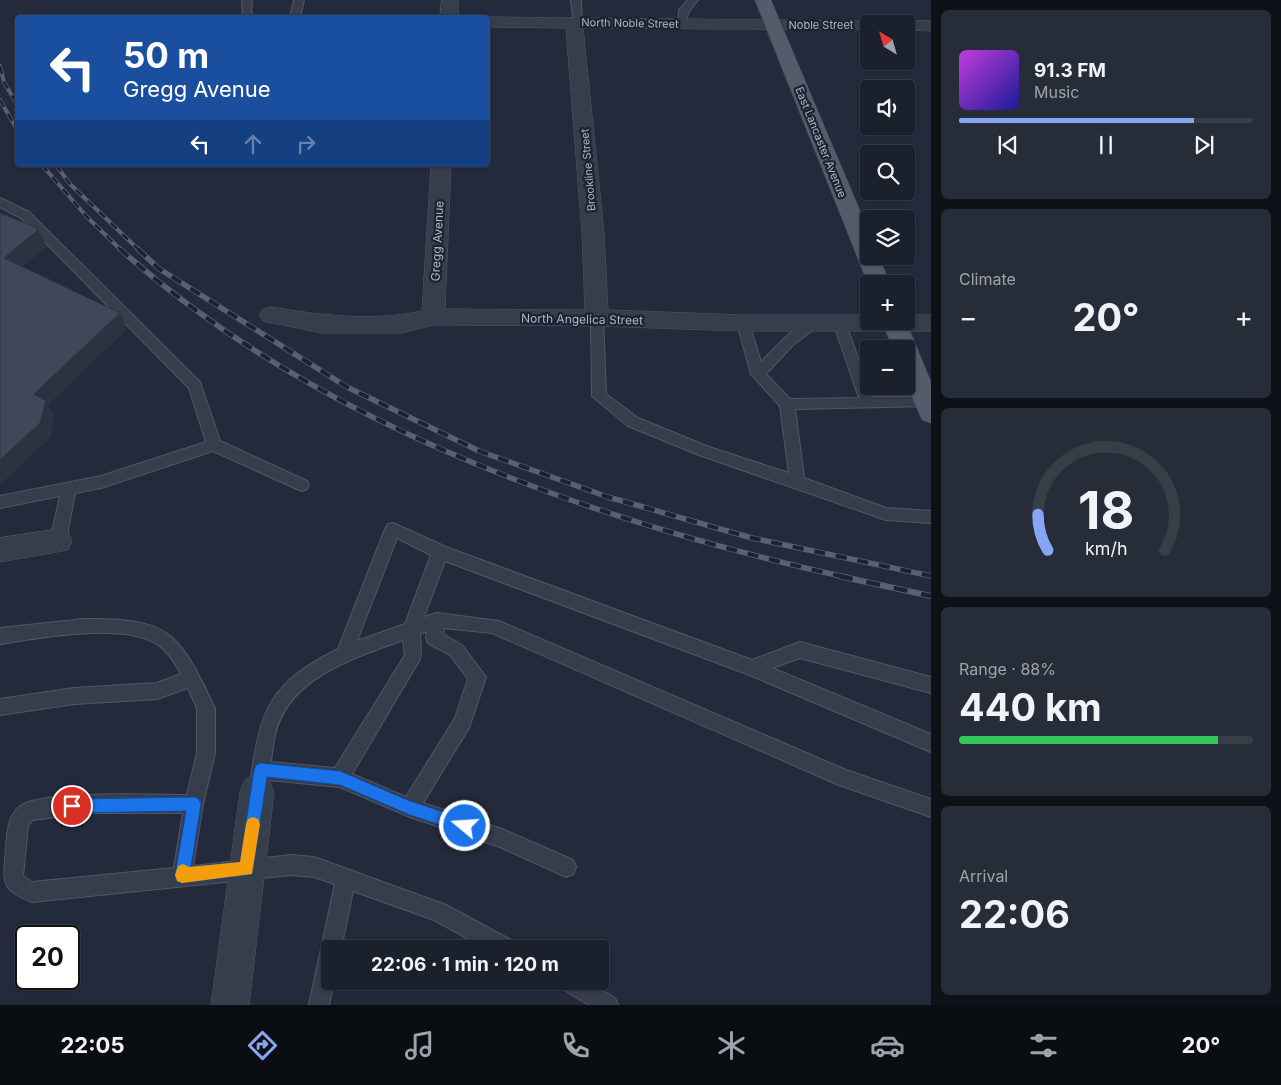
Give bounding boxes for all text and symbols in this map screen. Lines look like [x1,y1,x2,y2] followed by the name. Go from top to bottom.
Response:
[581,15,679,31] street label: North Noble Street
[860,15,915,70] north arrow
[860,15,915,395] map controls
[789,18,854,32] street label: Noble Street
[123,34,209,76] text: 50 m
[40,35,105,100] icon: left
[1034,59,1106,82] text: 91.3 FM
[123,76,271,102] text: Gregg Avenue
[860,80,915,135] button: sound
[1034,82,1079,102] text: Music
[792,85,850,199] street label: East Lancaster Avenue
[577,128,599,212] street label: Brookline Street
[186,130,214,158] icon: left
[239,130,267,158] icon: ahead
[292,130,320,158] icon: right
[994,131,1022,159] icon: previous
[1092,131,1120,159] icon: pause
[1190,131,1218,159] icon: next
[860,145,915,200] button: search
[427,200,447,282] street label: Gregg Avenue
[860,210,915,265] button: layers
[959,269,1016,289] text: Climate
[860,275,915,330] button: +
[1072,294,1140,340] text: 20°
[959,300,978,334] text: −
[1234,300,1253,334] text: +
[521,310,643,328] street label: North Angelica Street
[860,340,915,395] button: −
[1078,479,1134,542] text: 18
[1085,538,1127,559] text: km/h
[959,659,1056,679] text: Range · 88%
[959,684,1102,730] text: 440 km
[51,785,93,827] pin
[58,792,86,820] icon: arrive
[438,799,490,851] position arrow
[959,866,1008,886] text: Arrival
[959,891,1070,937] text: 22:06
[15,925,80,990] speed limit sign: 20
[371,953,559,976] text: 22:06 · 1 min · 120 m
[245,1028,280,1063] icon: directions
[402,1028,437,1063] icon: music
[558,1028,593,1063] icon: phone
[714,1028,749,1063] icon: climate
[870,1028,905,1063] icon: car
[1026,1028,1061,1063] icon: filters
[61,1032,124,1058] text: 22:05
[1182,1032,1220,1058] text: 20°

